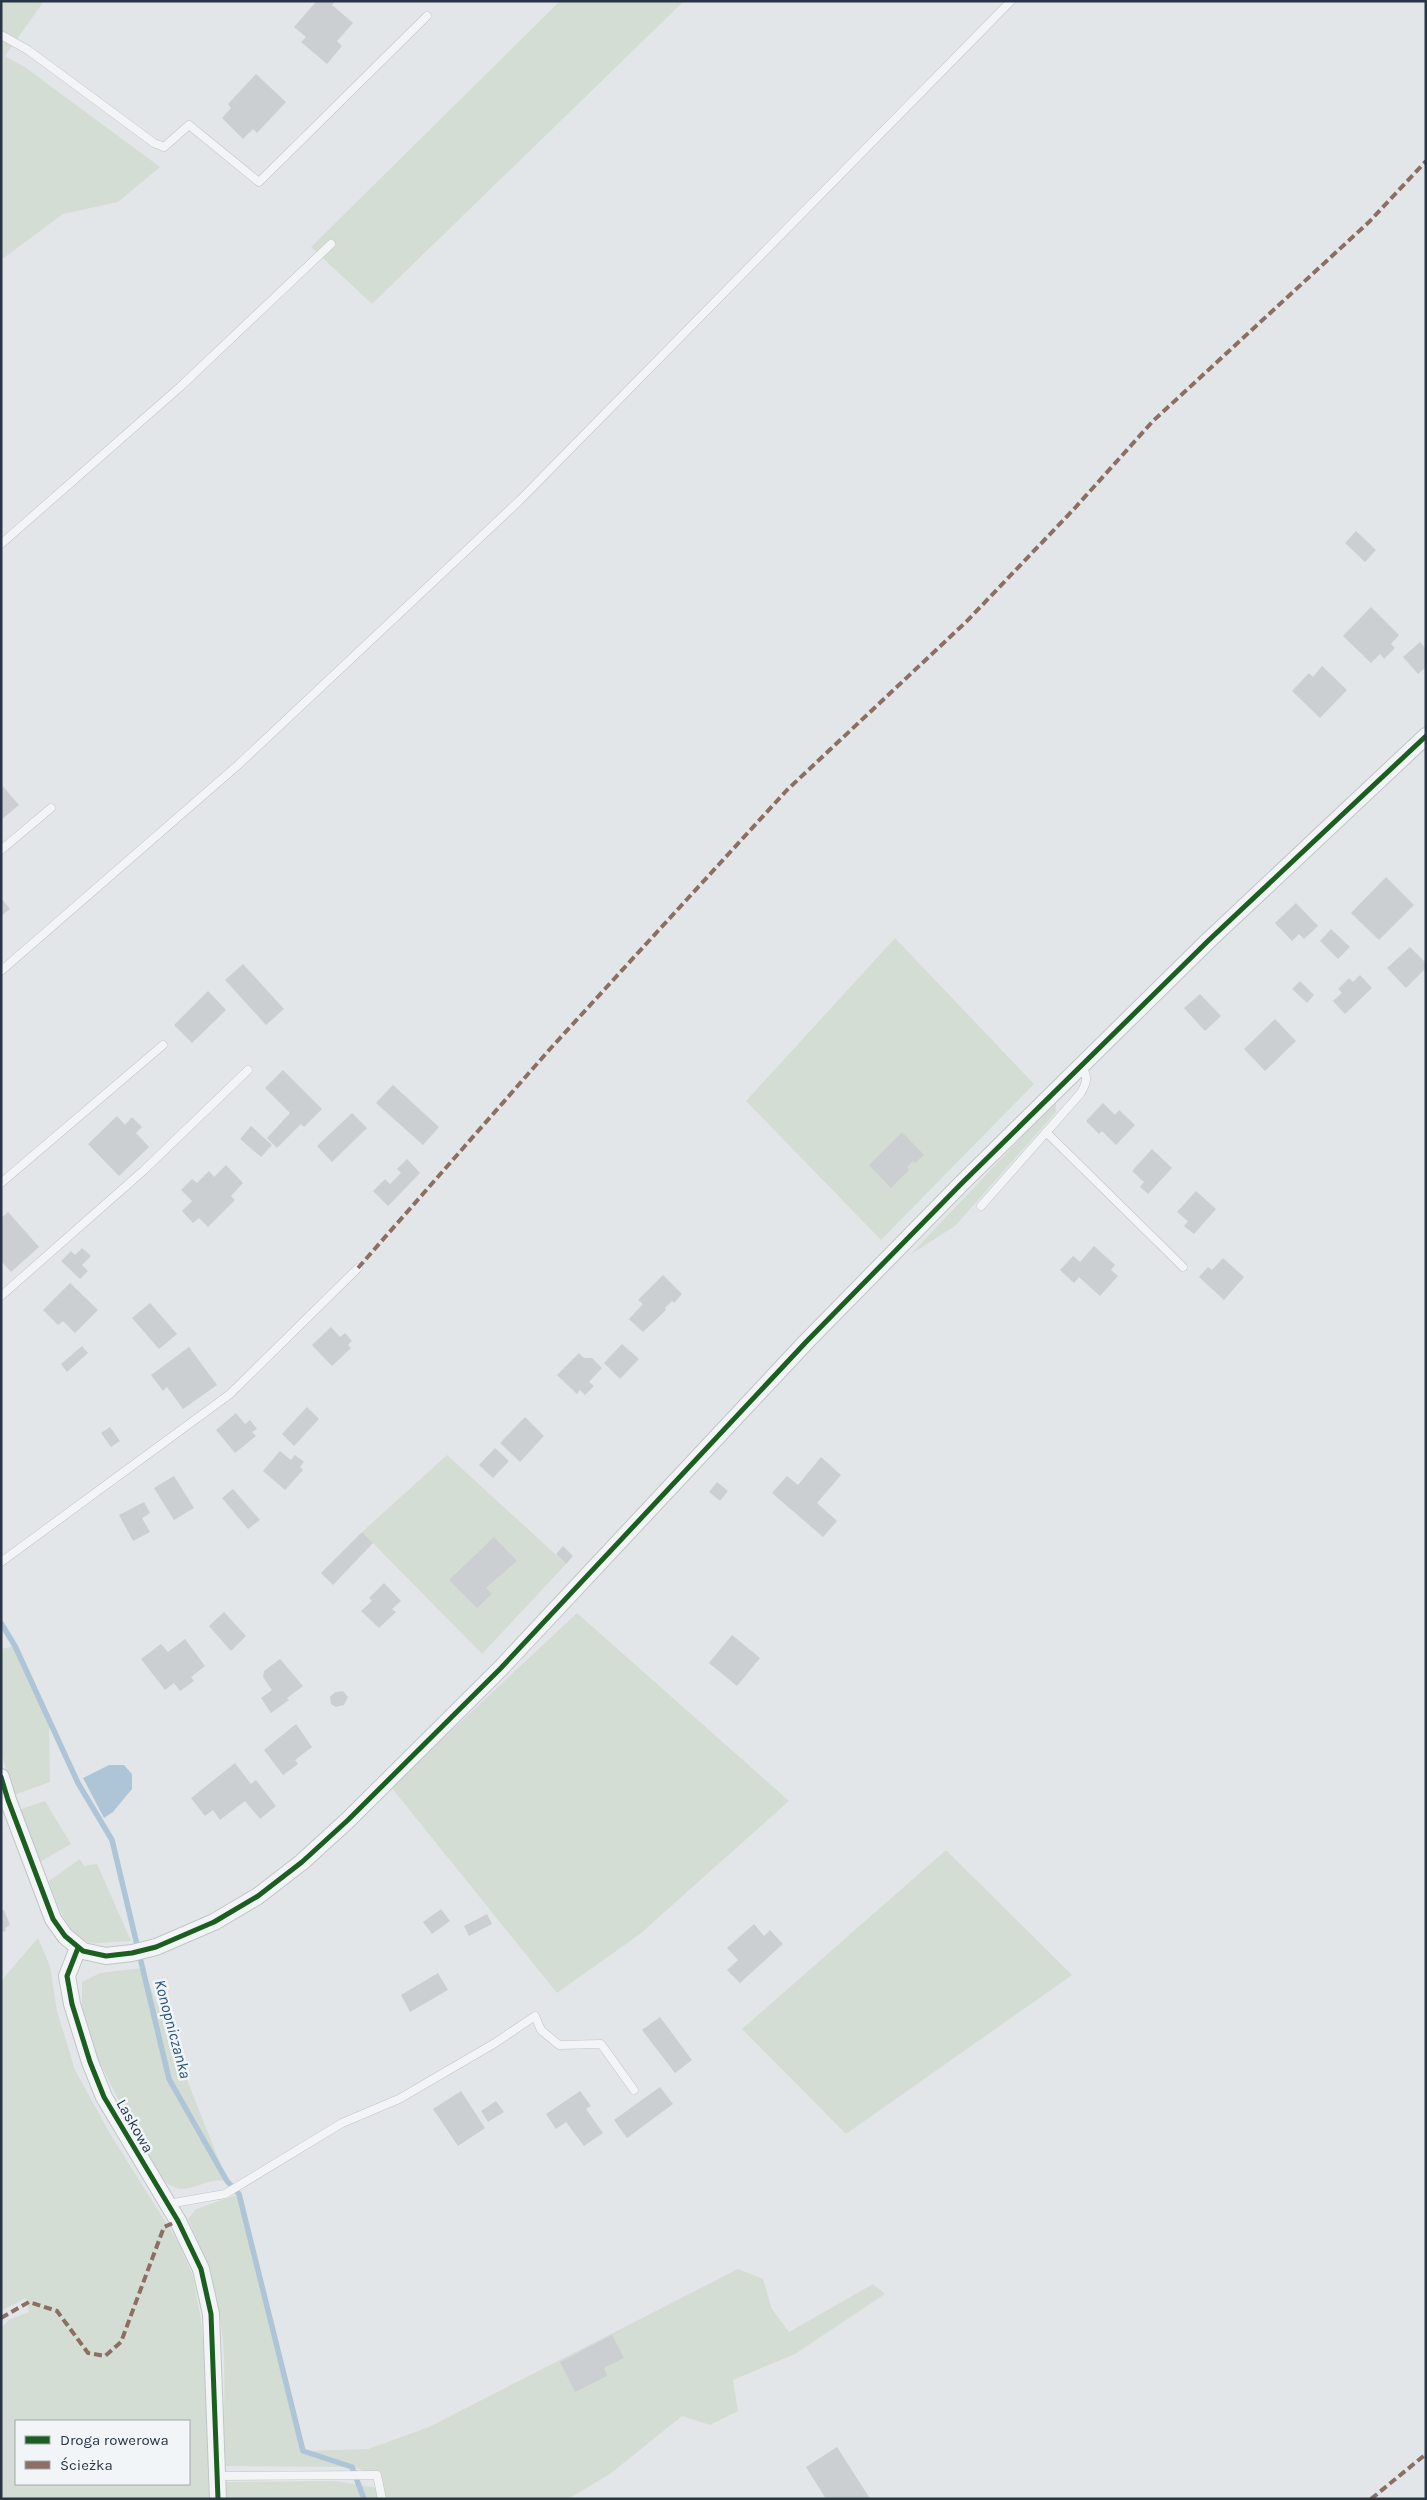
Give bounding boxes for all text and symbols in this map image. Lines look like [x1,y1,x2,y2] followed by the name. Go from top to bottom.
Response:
[151,1977,195,2081] water label: Konopniczanka
[112,2096,158,2156] street label: Laskowa
[15,2420,190,2485] legend
[60,2431,169,2449] text: Droga rowerowa
[60,2456,113,2474] text: Ścieżka

